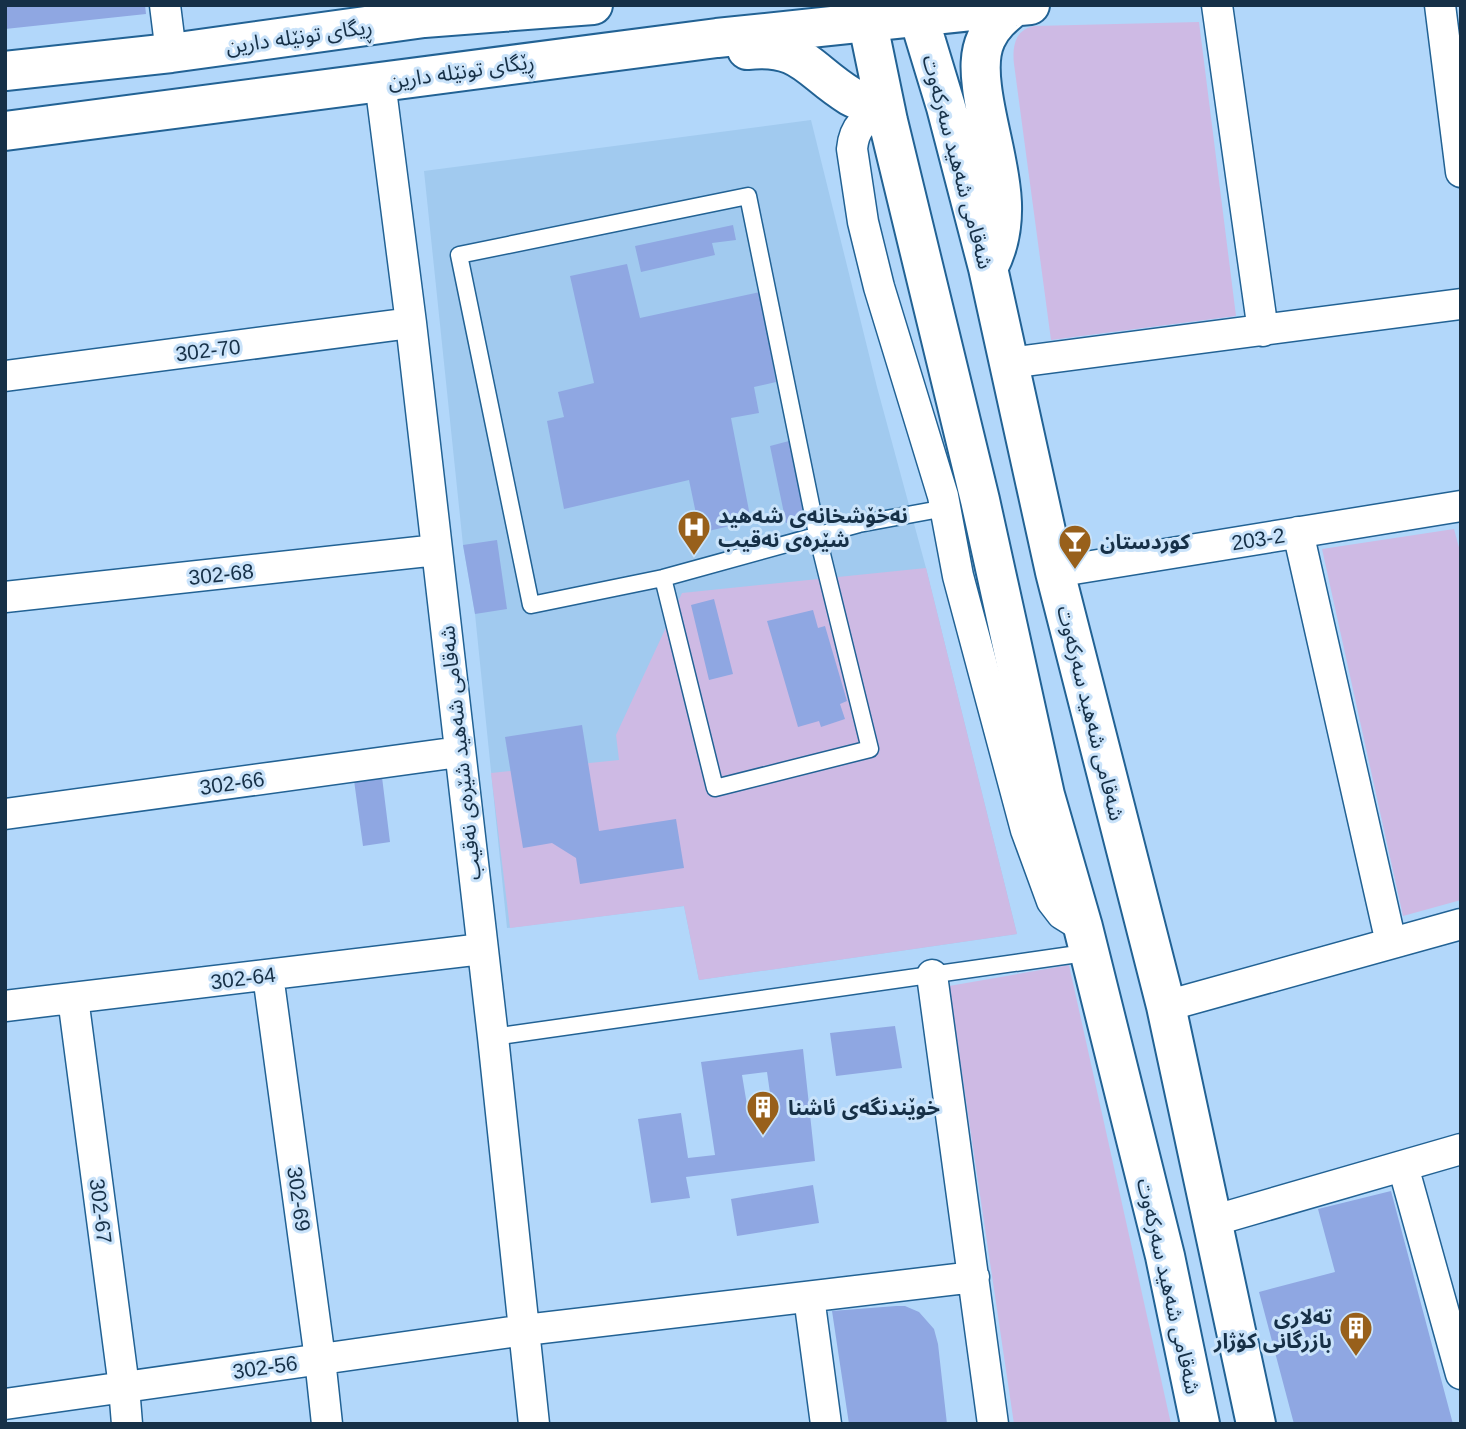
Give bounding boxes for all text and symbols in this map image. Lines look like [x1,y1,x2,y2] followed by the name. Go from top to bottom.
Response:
[224,14,375,64] street label: ڕیگای تونێلە دارین
[386,49,537,99] street label: ڕێگای تونێلە دارین
[917,52,998,272] street label: شەقامی شەهید سەرکەوت
[174,335,242,365] street label: 302-70
[718,504,908,552] place label: نەخۆشخانەی شەهید شێرەی نەقیب
[675,508,713,557] hospital icon: نەخۆشخانەی شەهید شێرەی نەقیب
[1056,522,1094,571] bar icon: كوردستان
[1230,523,1286,555] street label: 203-2
[1100,530,1191,554] place label: كوردستان
[187,559,255,589] street label: 302-68
[1052,603,1129,823] street label: شەقامی شەهید سەرکەوت
[435,624,486,882] street label: شەقامی شەهید شێرەی نەقیب
[198,767,266,799] street label: 302-66
[209,963,277,993] street label: 302-64
[744,1088,782,1137] building icon: خوێندنگەی ئاشنا
[788,1096,940,1120] place label: خوێندنگەی ئاشنا
[283,1165,315,1233] street label: 302-69
[1132,1176,1205,1396] street label: شەقامی شەهید سەرکەوت
[86,1177,116,1245] street label: 302-67
[1213,1305,1332,1353] place label: تەلاری بازرگانی کۆژار
[1337,1309,1375,1358] building icon: تەلاری بازرگانی کۆژار
[231,1351,299,1383] street label: 302-56

